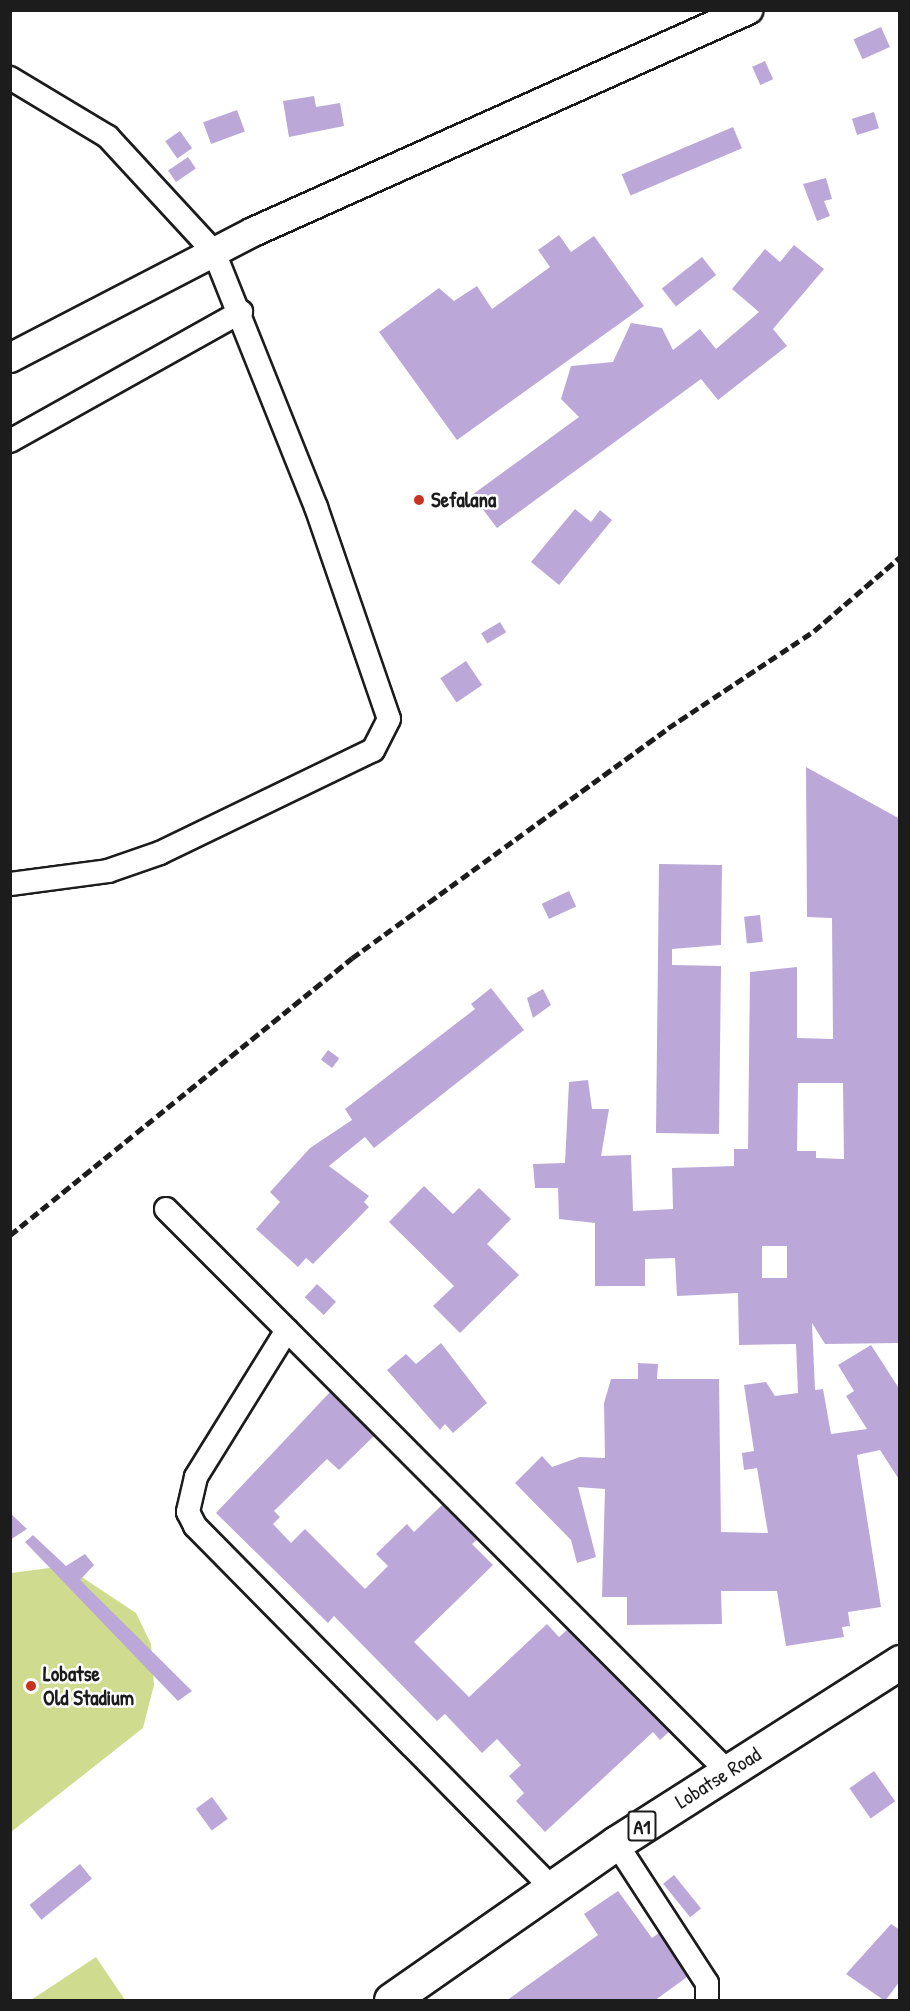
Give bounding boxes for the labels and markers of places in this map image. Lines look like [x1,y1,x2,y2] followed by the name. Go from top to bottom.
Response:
[431,487,496,513] place label: Sefalana
[412,493,426,507] marker: Sefalana
[43,1661,134,1711] place label: Lobatse Old Stadium
[24,1679,38,1693] marker: Lobatse Old Stadium

